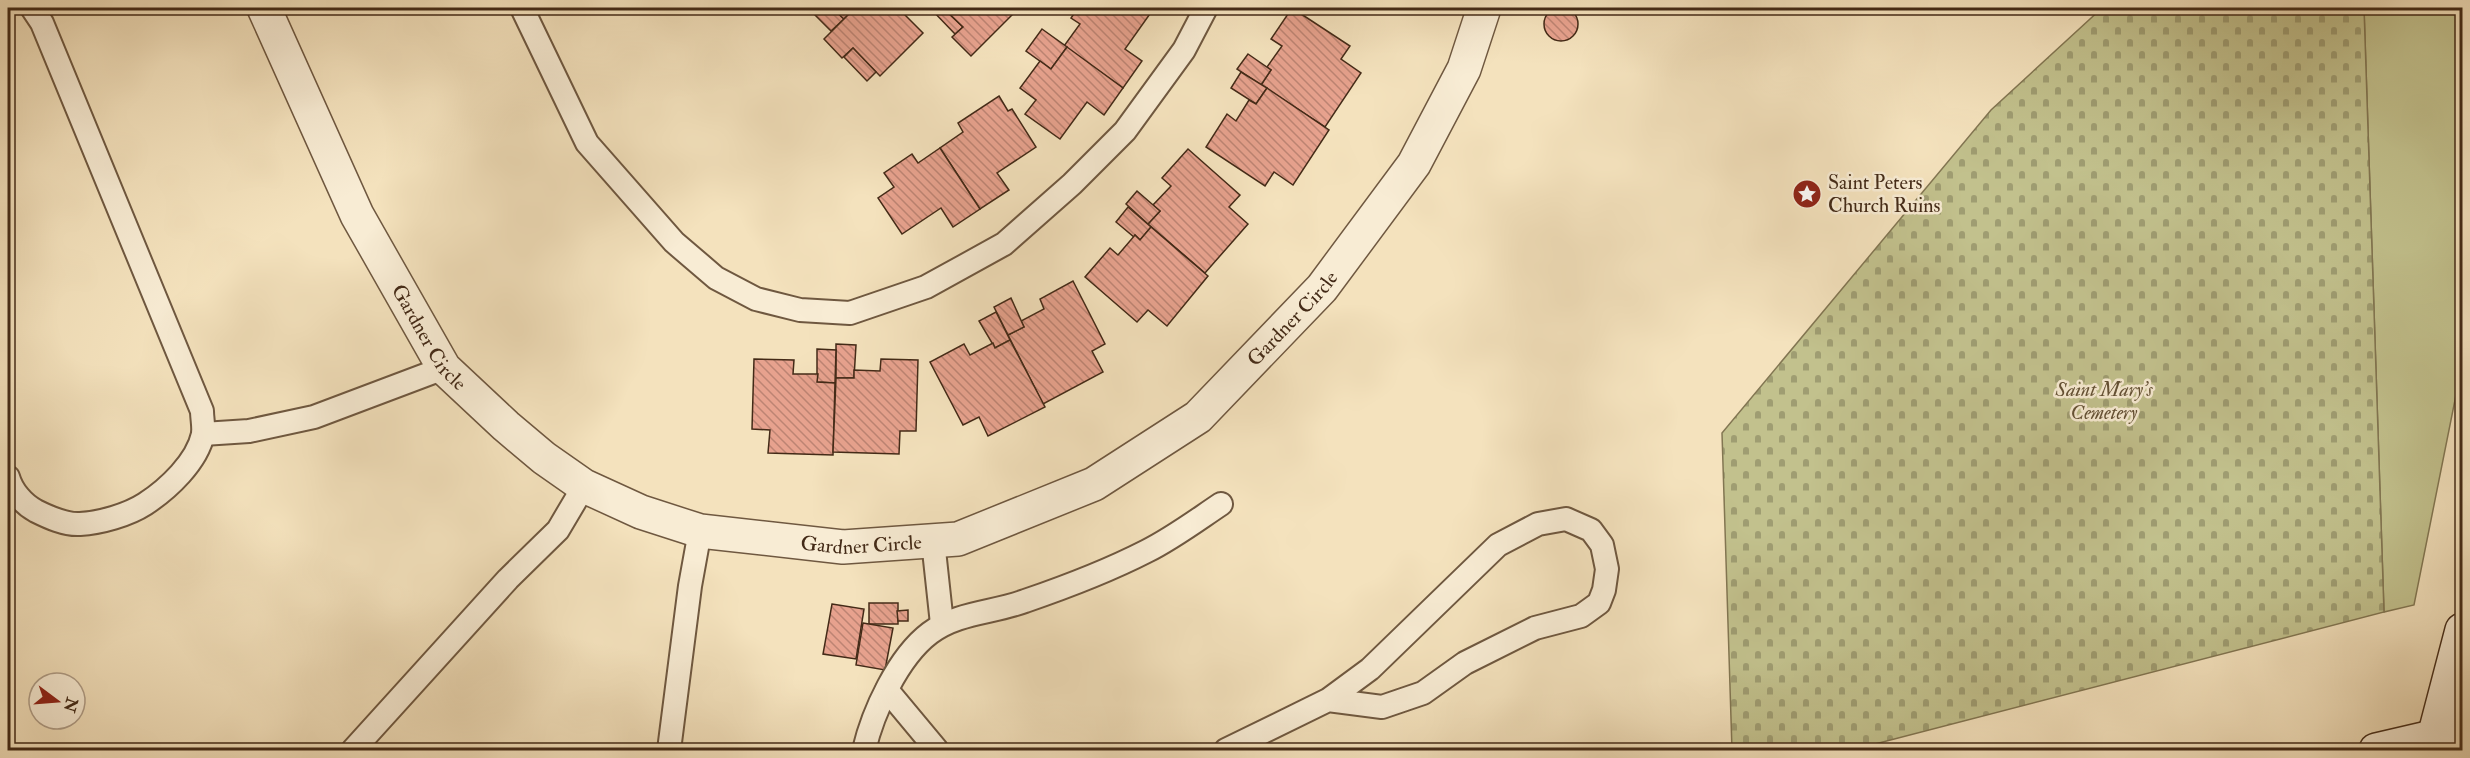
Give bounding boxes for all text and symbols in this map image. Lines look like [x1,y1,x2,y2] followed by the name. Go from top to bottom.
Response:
[1828,170,1941,218] place label: Saint Peters Church Ruins
[1791,178,1823,210] place icon: Saint Peters Church Ruins
[1242,266,1343,371] street label: Gardner Circle
[386,280,472,395] street label: Gardner Circle
[2055,377,2153,425] park label: Saint Mary's Cemetery
[799,529,922,559] street label: Gardner Circle
[27,671,87,731] north arrow
[59,694,82,715] text: N

